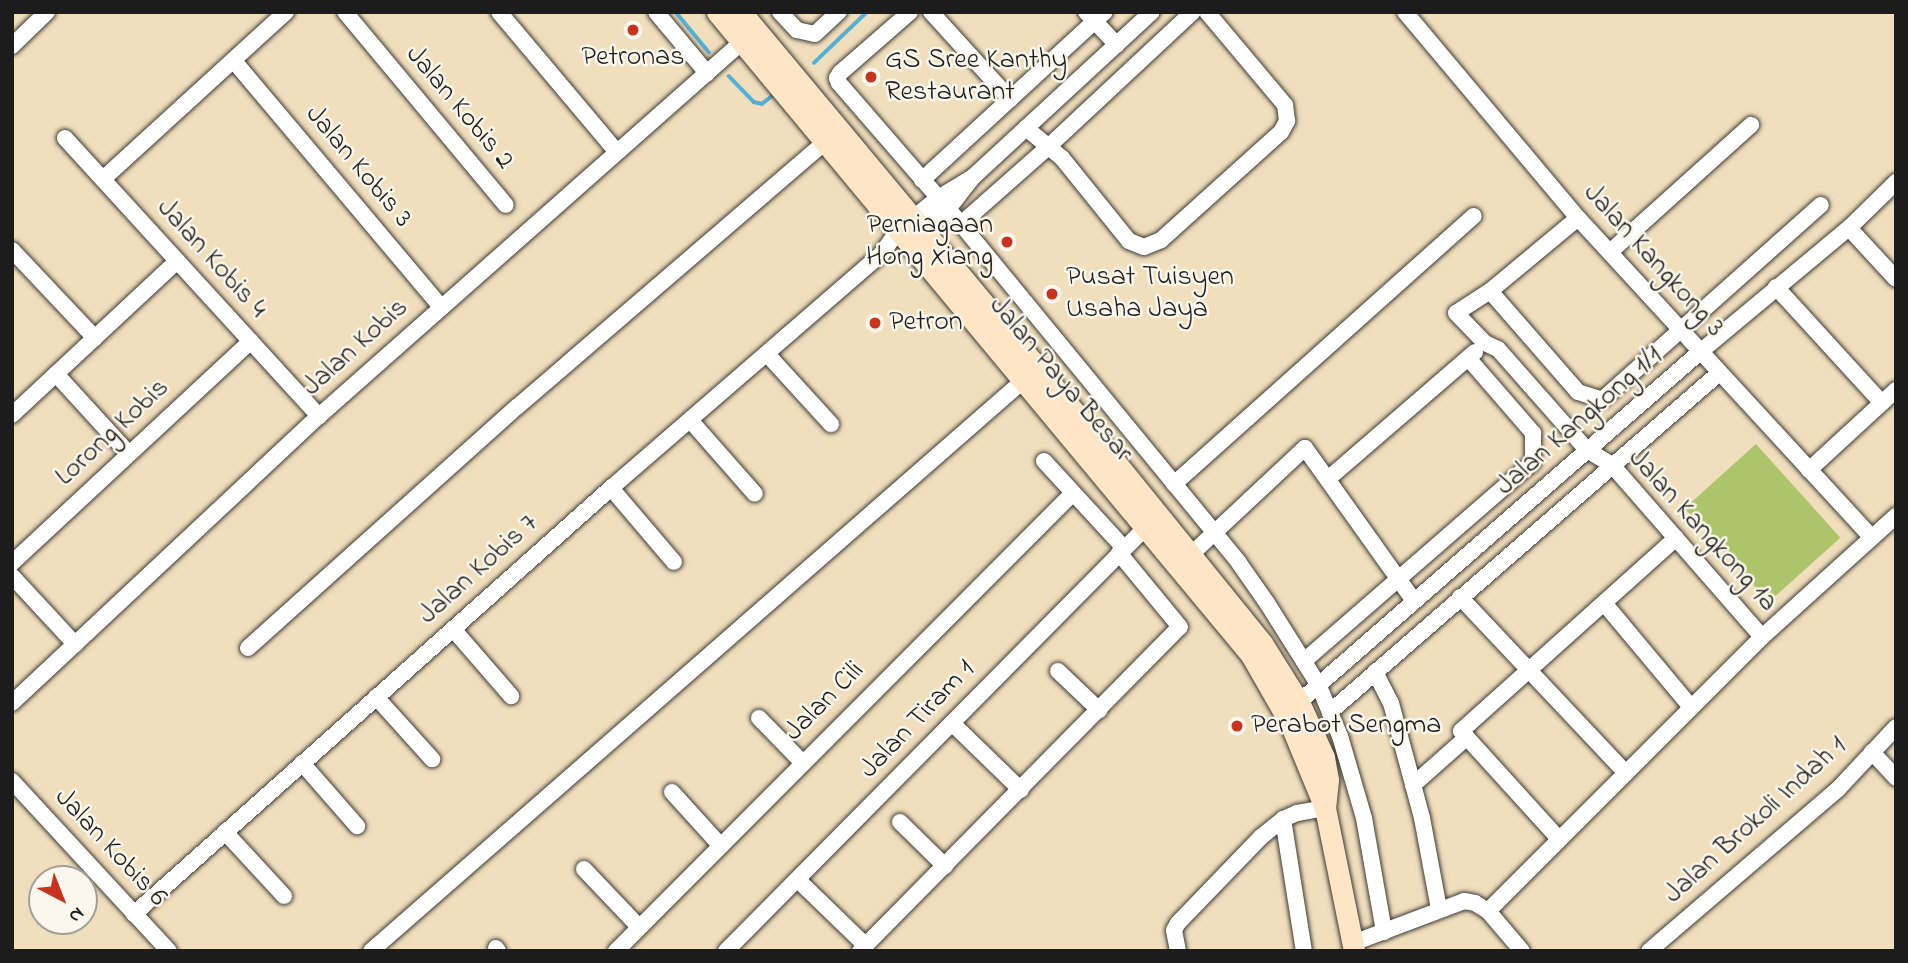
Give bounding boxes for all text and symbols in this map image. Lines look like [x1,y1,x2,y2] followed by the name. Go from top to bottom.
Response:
[625,22,641,38] marker: Petronas
[397,39,521,177] street label: Jalan Kobis 2
[582,41,684,75] place label: Petronas
[885,44,1067,110] place label: GS Sree Kanthy Restaurant
[863,69,879,85] marker: GS Sree Kanthy Restaurant
[297,99,419,235] street label: Jalan Kobis 3
[1575,177,1731,345] street label: Jalan Kangkong 3
[149,192,273,326] street label: Jalan Kobis 4
[866,209,993,275] place label: Perniagaan Hong Xiang
[999,234,1015,250] marker: Perniagaan Hong Xiang
[1066,261,1234,327] place label: Pusat Tuisyen Usaha Jaya
[1044,286,1060,302] marker: Pusat Tuisyen Usaha Jaya
[981,290,1139,470] street label: Jalan Paya Besar
[296,292,416,404] street label: Jalan Kobis
[889,306,963,340] place label: Petron
[867,315,883,331] marker: Petron
[1490,340,1670,504] street label: Jalan Kangkong 1/1
[49,372,177,494] street label: Lorong Kobis
[1620,443,1784,619] street label: Jalan Kangkong 1a
[412,508,546,632] street label: Jalan Kobis 7
[853,654,983,786] street label: Jalan Tiram 1
[778,655,872,749] street label: Jalan Cili
[1251,709,1441,743] place label: Perabot Sengma
[1229,718,1245,734] marker: Perabot Sengma
[1658,730,1854,912] street label: Jalan Brokoli Indah 1
[47,782,173,914] street label: Jalan Kobis 6
[28,865,98,935] north arrow
[62,900,90,929] text: N

